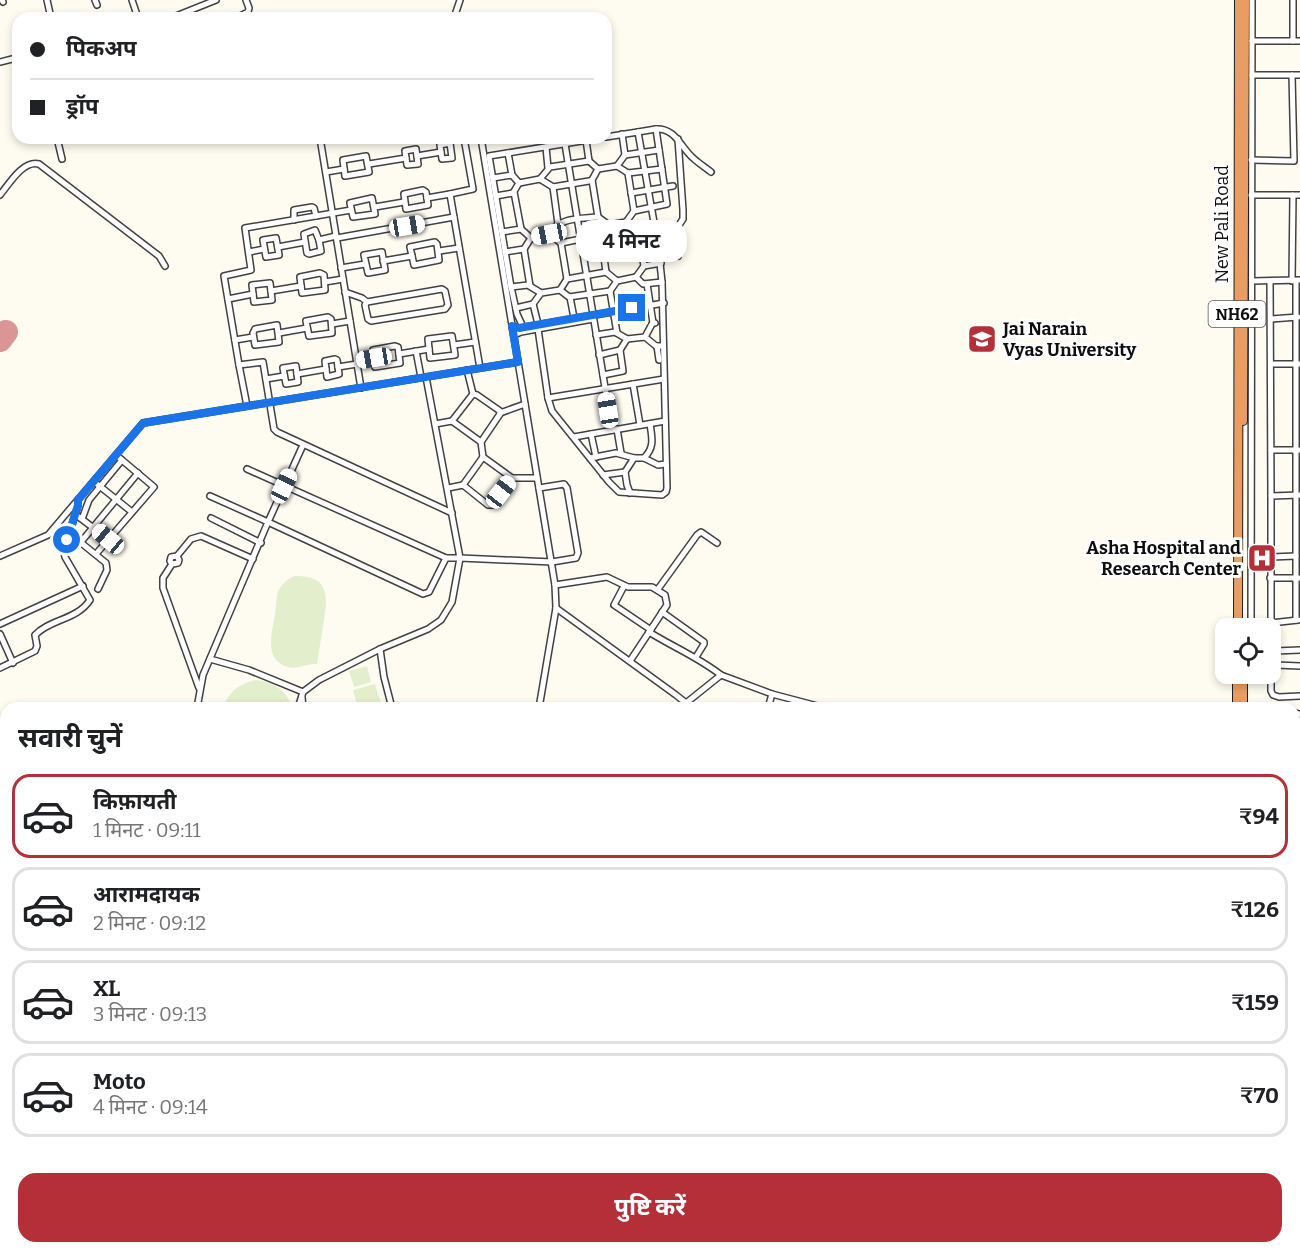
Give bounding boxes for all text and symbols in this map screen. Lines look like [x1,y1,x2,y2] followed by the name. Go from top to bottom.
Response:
[66,35,137,62] text: पिकअप
[66,93,99,120] text: ड्रॉप
[1211,165,1233,283] street label: New Pali Road
[388,214,426,238] car
[576,221,688,263] callout: 4 मिनट
[530,222,568,246] car
[603,229,660,253] text: 4 मिनट
[618,294,645,321] route end
[1208,301,1266,327] road number: NH62
[1002,318,1137,361] place label: Jai Narain Vyas University
[966,323,998,355] school or university icon: Jai Narain Vyas University
[355,346,393,370] car
[596,391,620,429] car
[268,466,300,506] car
[483,472,519,512] car
[88,521,128,557] car
[53,526,80,553] route start
[1086,537,1242,580] place label: Asha Hospital and Research Center
[1246,542,1278,574] hospital icon: Asha Hospital and Research Center
[1215,618,1281,684] map controls
[1215,618,1281,684] button: locate
[18,722,122,754] text: सवारी चुनें
[93,788,177,815] text: किफ़ायती
[21,789,75,843] icon: car
[1239,803,1279,830] text: ₹94
[93,818,201,842] text: 1 मिनट · 09:11
[93,881,200,908] text: आरामदायक
[21,882,75,936] icon: car
[1230,896,1279,923] text: ₹126
[93,911,206,935] text: 2 मिनट · 09:12
[21,975,75,1029] icon: car
[93,975,120,1002] text: XL
[1231,989,1279,1016] text: ₹159
[93,1002,207,1026] text: 3 मिनट · 09:13
[21,1068,75,1122] icon: car
[93,1068,146,1095] text: Moto
[1240,1082,1279,1109] text: ₹70
[93,1095,208,1119] text: 4 मिनट · 09:14
[18,1173,1282,1242] button: पुष्टि करें

